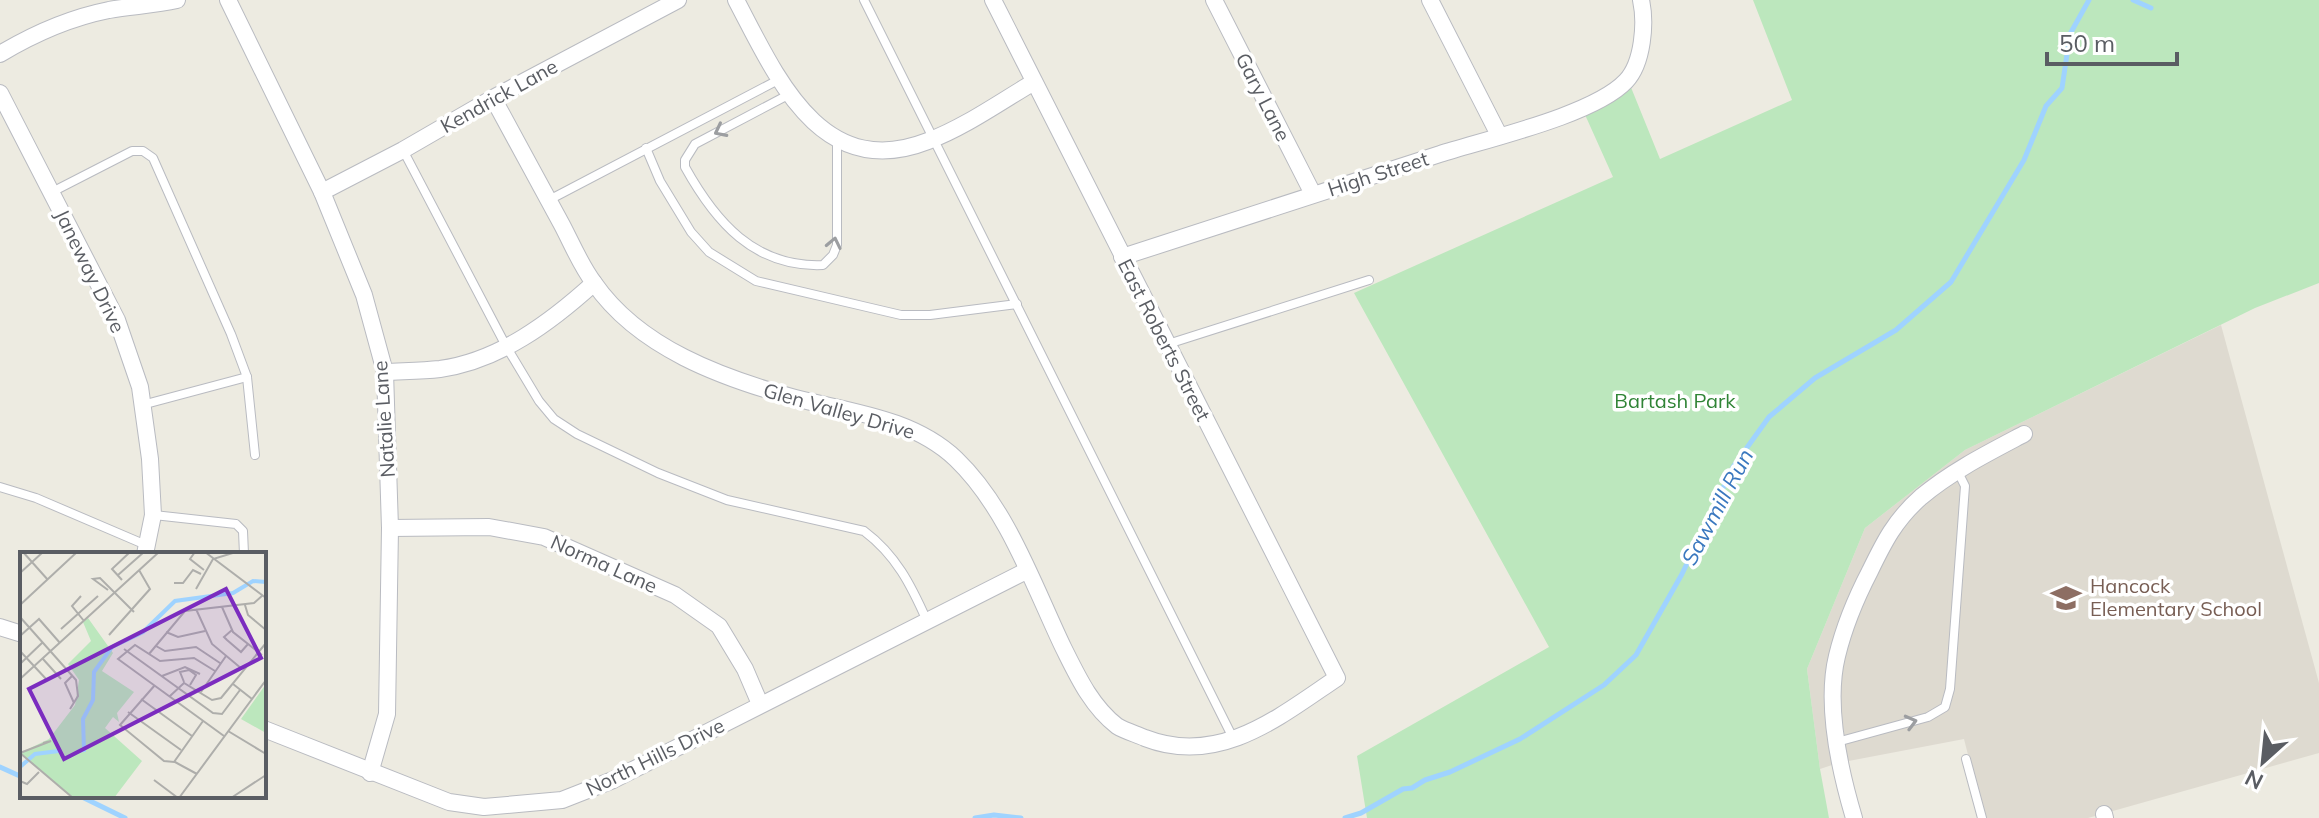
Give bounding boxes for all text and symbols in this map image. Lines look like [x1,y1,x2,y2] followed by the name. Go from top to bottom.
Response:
[2047,16,2177,66] scale bar
[2059,28,2115,58] text: 50 m
[1231,48,1296,145] street label: Gary Lane
[436,53,562,138] street label: Kendrick Lane
[713,122,728,137] one-way arrow
[1324,146,1431,202] street label: High Street
[50,205,131,337] street label: Janeway Drive
[825,237,842,250] one-way arrow
[1113,254,1216,425] street label: East Roberts Street
[367,360,400,478] street label: Natalie Lane
[760,377,918,444] street label: Glen Valley Drive
[1614,388,1736,413] park label: Bartash Park
[1675,444,1759,570] water label: Sawmill Run
[547,529,661,598] street label: Norma Lane
[20,552,266,798] inset map
[2090,573,2262,621] place label: Hancock Elementary School
[2049,581,2083,615] school or university icon: Hancock Elementary School
[581,712,728,801] street label: North Hills Drive
[1903,714,1917,731] one-way arrow
[2223,722,2303,802] north arrow
[2240,764,2268,796] text: N

